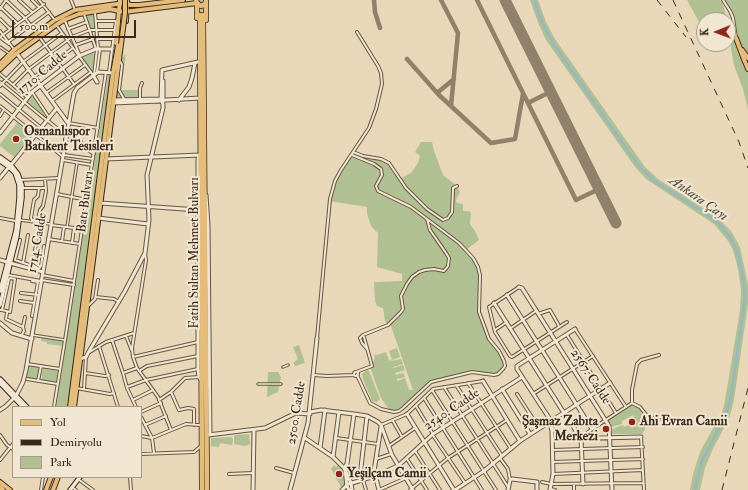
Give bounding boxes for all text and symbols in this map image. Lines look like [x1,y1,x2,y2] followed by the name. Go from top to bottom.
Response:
[14,12,138,38] scale bar
[696,12,736,52] north arrow
[19,19,48,34] text: 500 m
[698,28,711,36] text: K
[15,48,71,98] street label: 1710. Cadde
[24,124,113,155] place label: Osmanlıspor Batıkent Tesisleri
[11,134,21,144] marker: Osmanlıspor Batıkent Tesisleri
[74,170,98,234] street label: Batı Bulvarı
[665,173,731,225] water label: Ankara Çayı
[187,177,203,329] street label: Fatih Sultan Mehmet Bulvarı
[25,212,51,274] street label: 1714. Cadde
[566,346,614,408] street label: 2567. Cadde
[284,380,310,446] street label: 2500. Cadde
[421,386,483,434] street label: 2540. Cadde
[12,406,142,478] legend
[522,414,598,445] place label: Şaşmaz Zabıta Merkezi
[640,414,727,430] place label: Ahi Evran Camii
[50,415,66,430] text: Yol
[627,417,637,427] marker: Ahi Evran Camii
[601,424,611,434] marker: Şaşmaz Zabıta Merkezi
[50,435,102,450] text: Demiryolu
[50,455,72,470] text: Park
[347,466,427,482] place label: Yeşilçam Camii
[334,469,344,479] marker: Yeşilçam Camii

